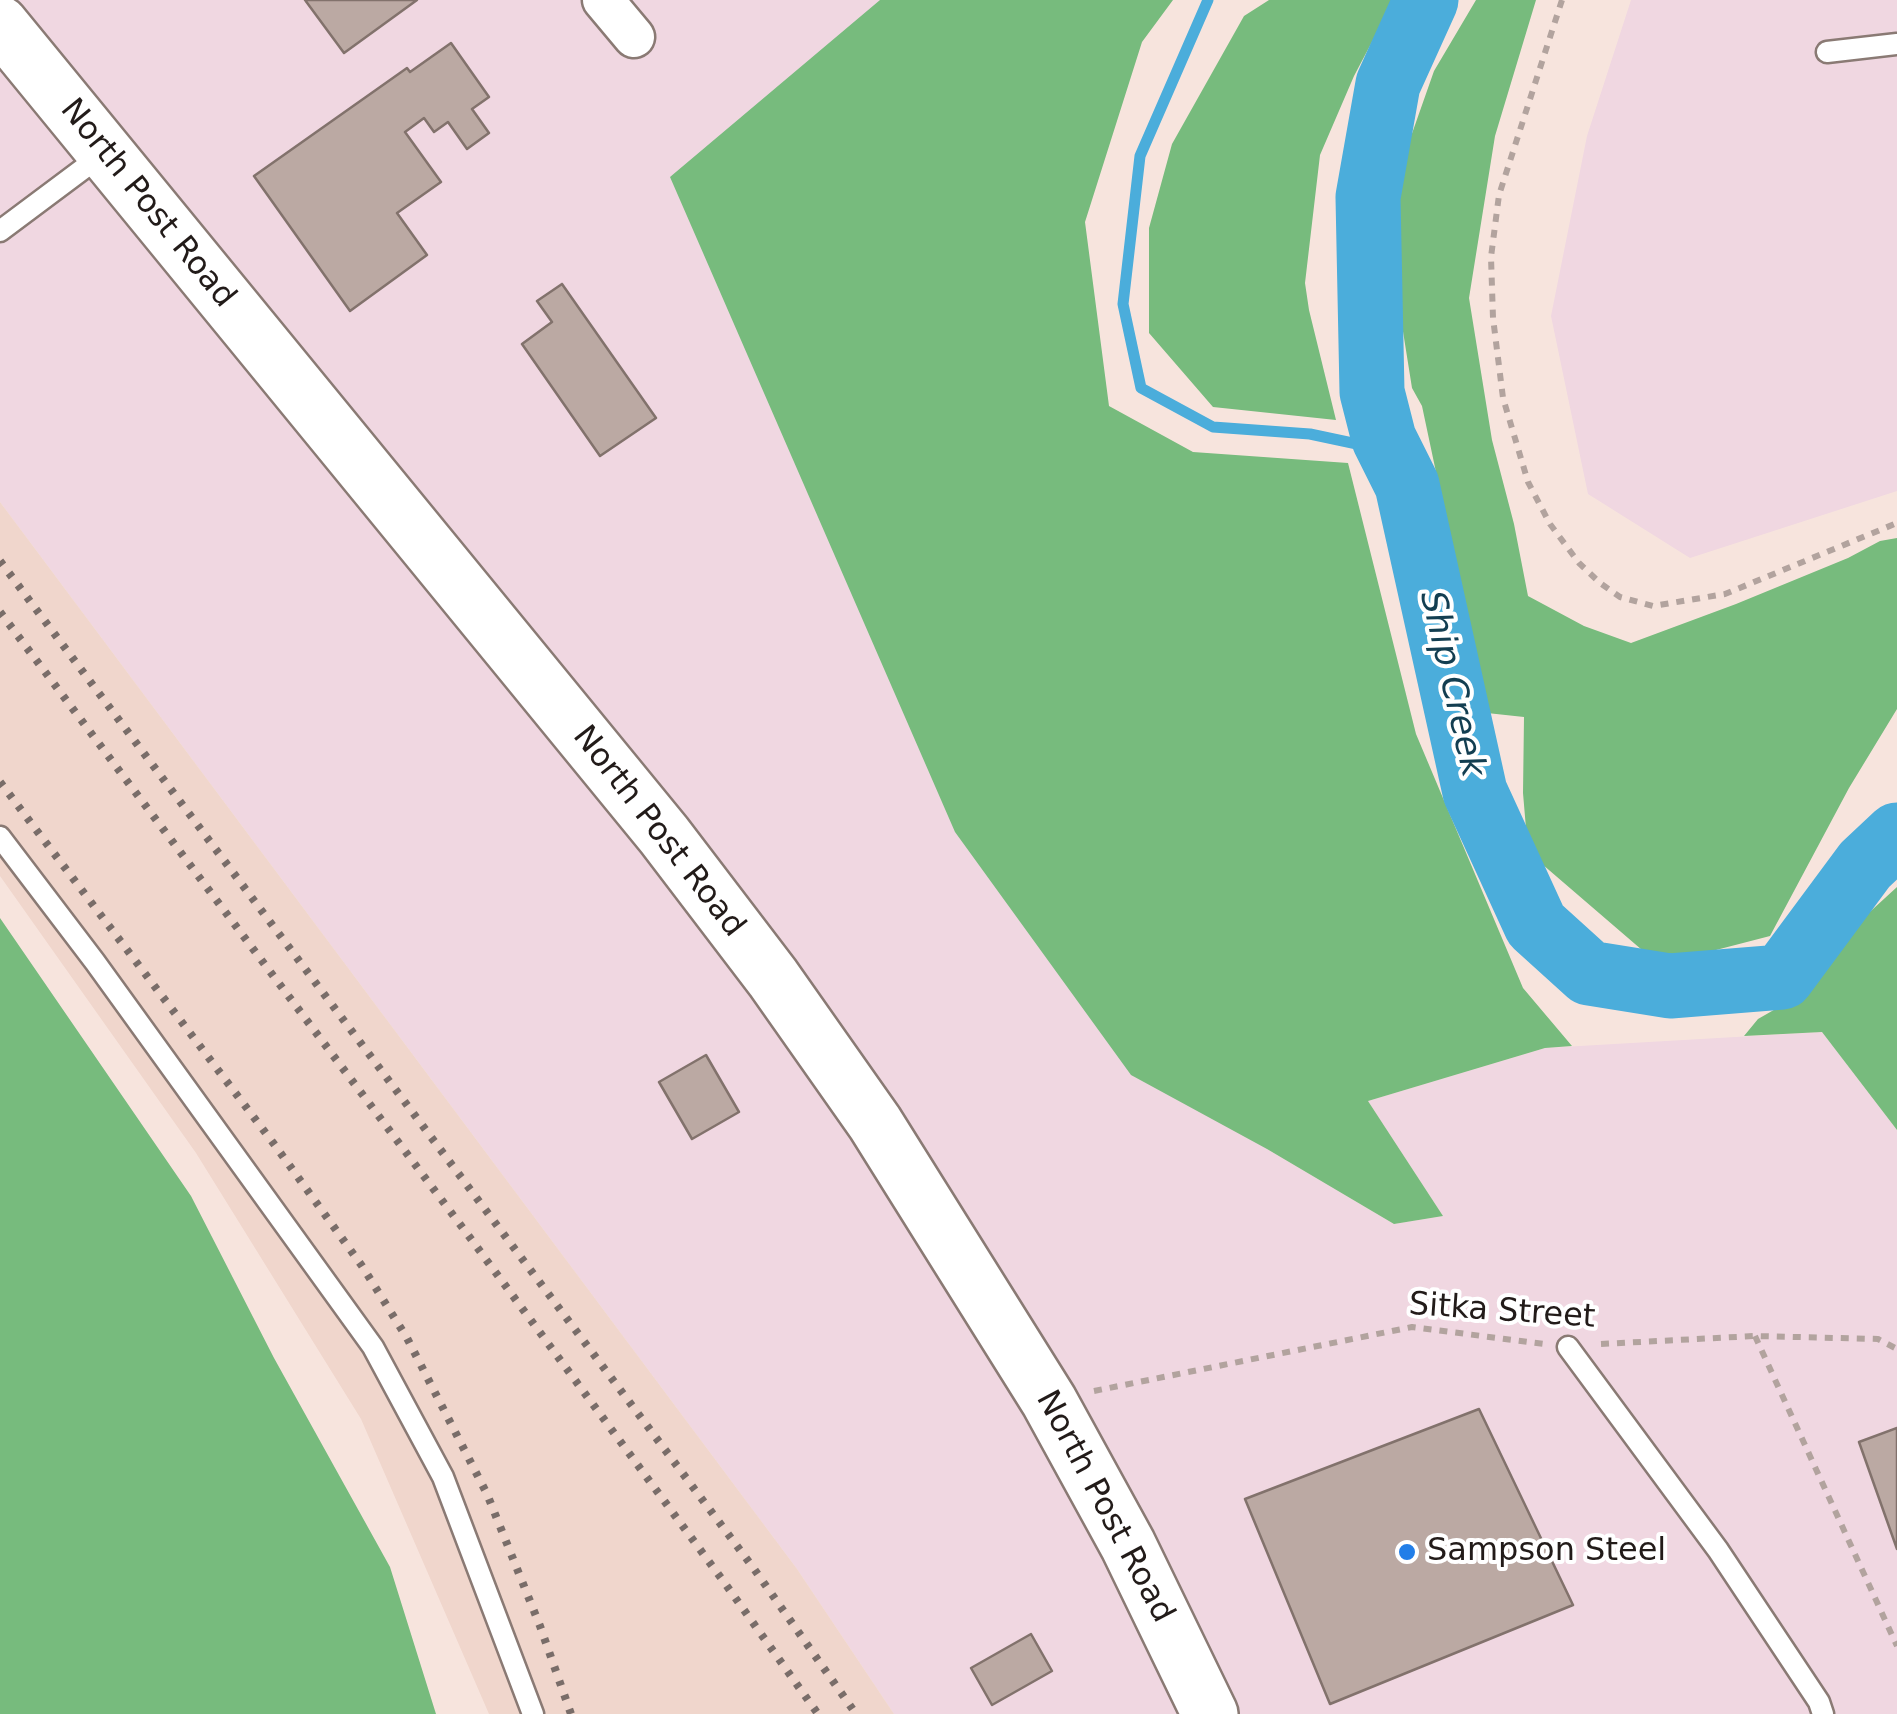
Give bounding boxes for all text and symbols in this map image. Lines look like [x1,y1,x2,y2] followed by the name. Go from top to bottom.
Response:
[51,92,243,316] street label: North Post Road
[1409,587,1493,781] water label: Ship Creek
[564,719,752,945] street label: North Post Road
[1408,1286,1596,1338] street label: Sitka Street
[1027,1384,1181,1630] street label: North Post Road
[1427,1533,1666,1571] place label: Sampson Steel
[1396,1541,1418,1563] marker: Sampson Steel

